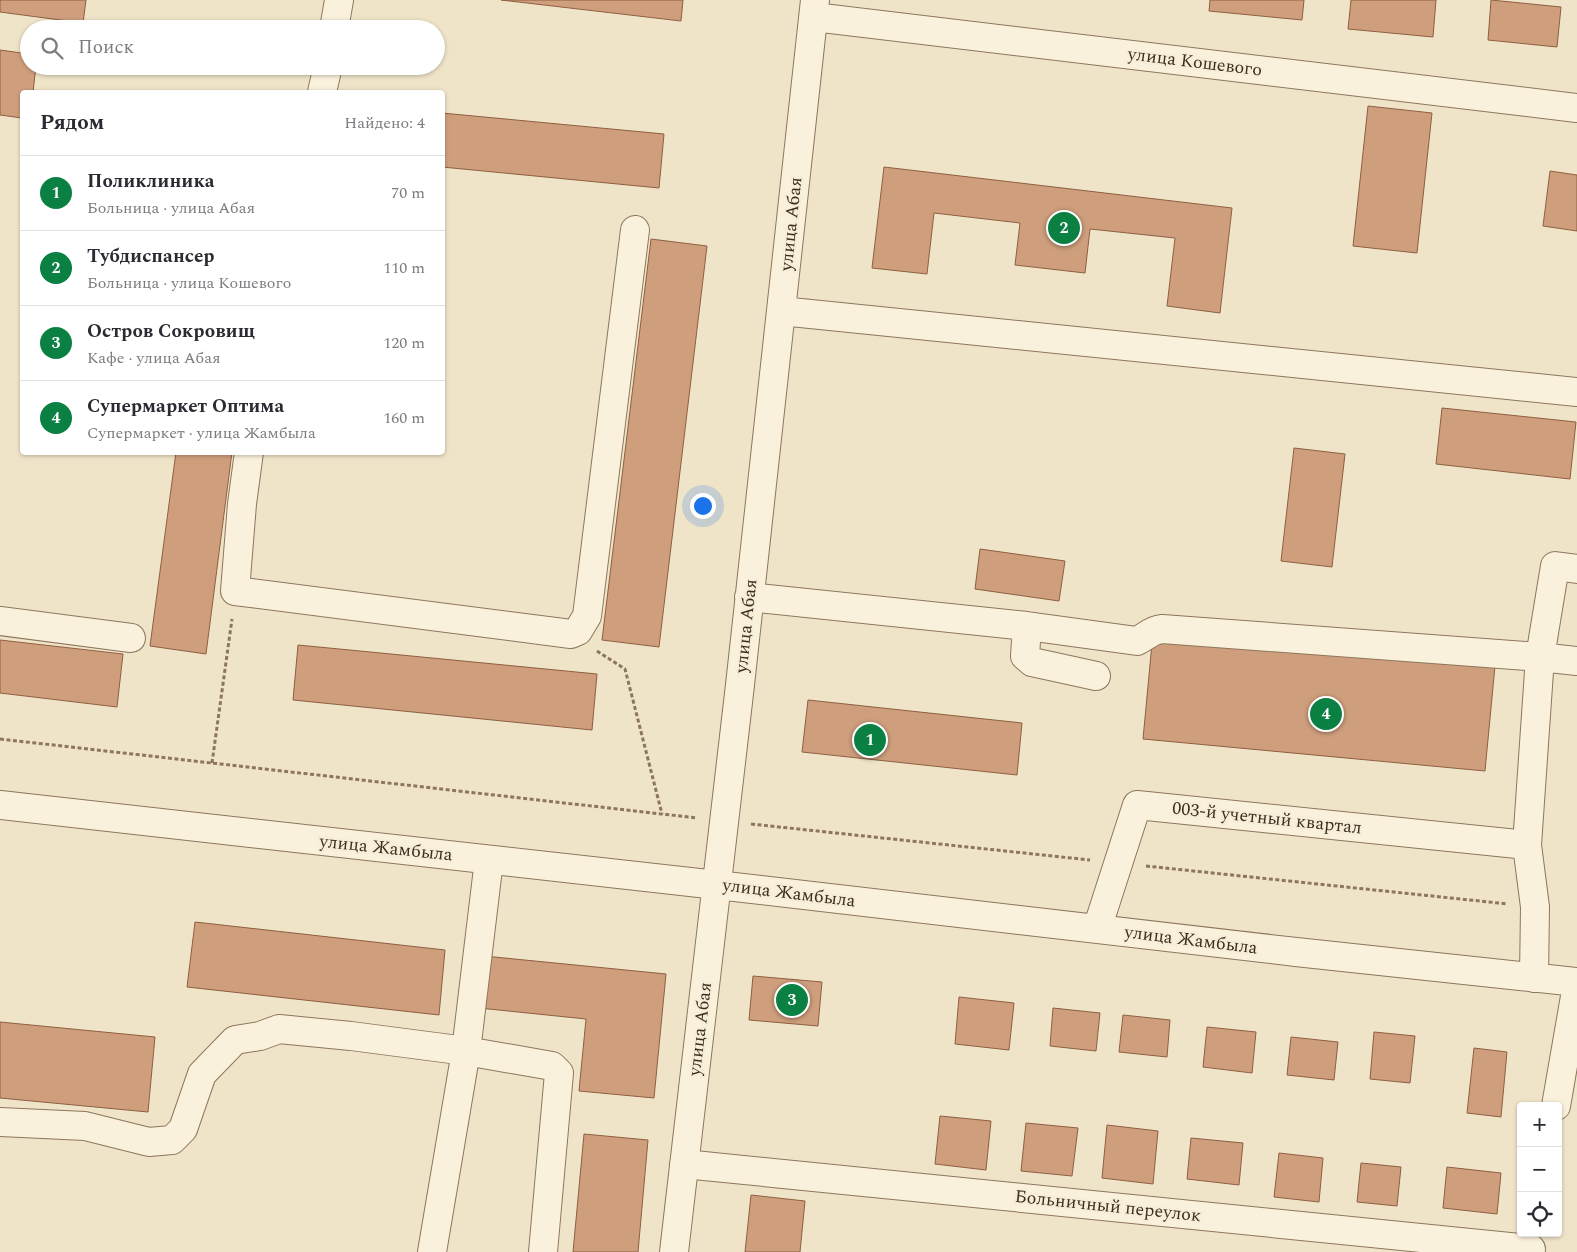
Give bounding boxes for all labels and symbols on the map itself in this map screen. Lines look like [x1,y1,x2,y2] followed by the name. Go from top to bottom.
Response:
[1125,40,1264,84] street label: улица Кошевого
[773,176,809,273] street label: улица Абая
[1048,209,1080,247] pin: 2
[690,493,716,519] your location
[728,578,764,675] street label: улица Абая
[1310,695,1342,733] pin: 4
[854,721,886,759] pin: 1
[1171,795,1363,841] street label: 003-й учетный квартал
[317,827,454,868] street label: улица Жамбыла
[720,871,857,915] street label: улица Жамбыла
[1122,918,1259,962] street label: улица Жамбыла
[681,981,719,1078] street label: улица Абая
[776,981,808,1019] pin: 3
[1014,1183,1202,1229] street label: Больничный переулок

